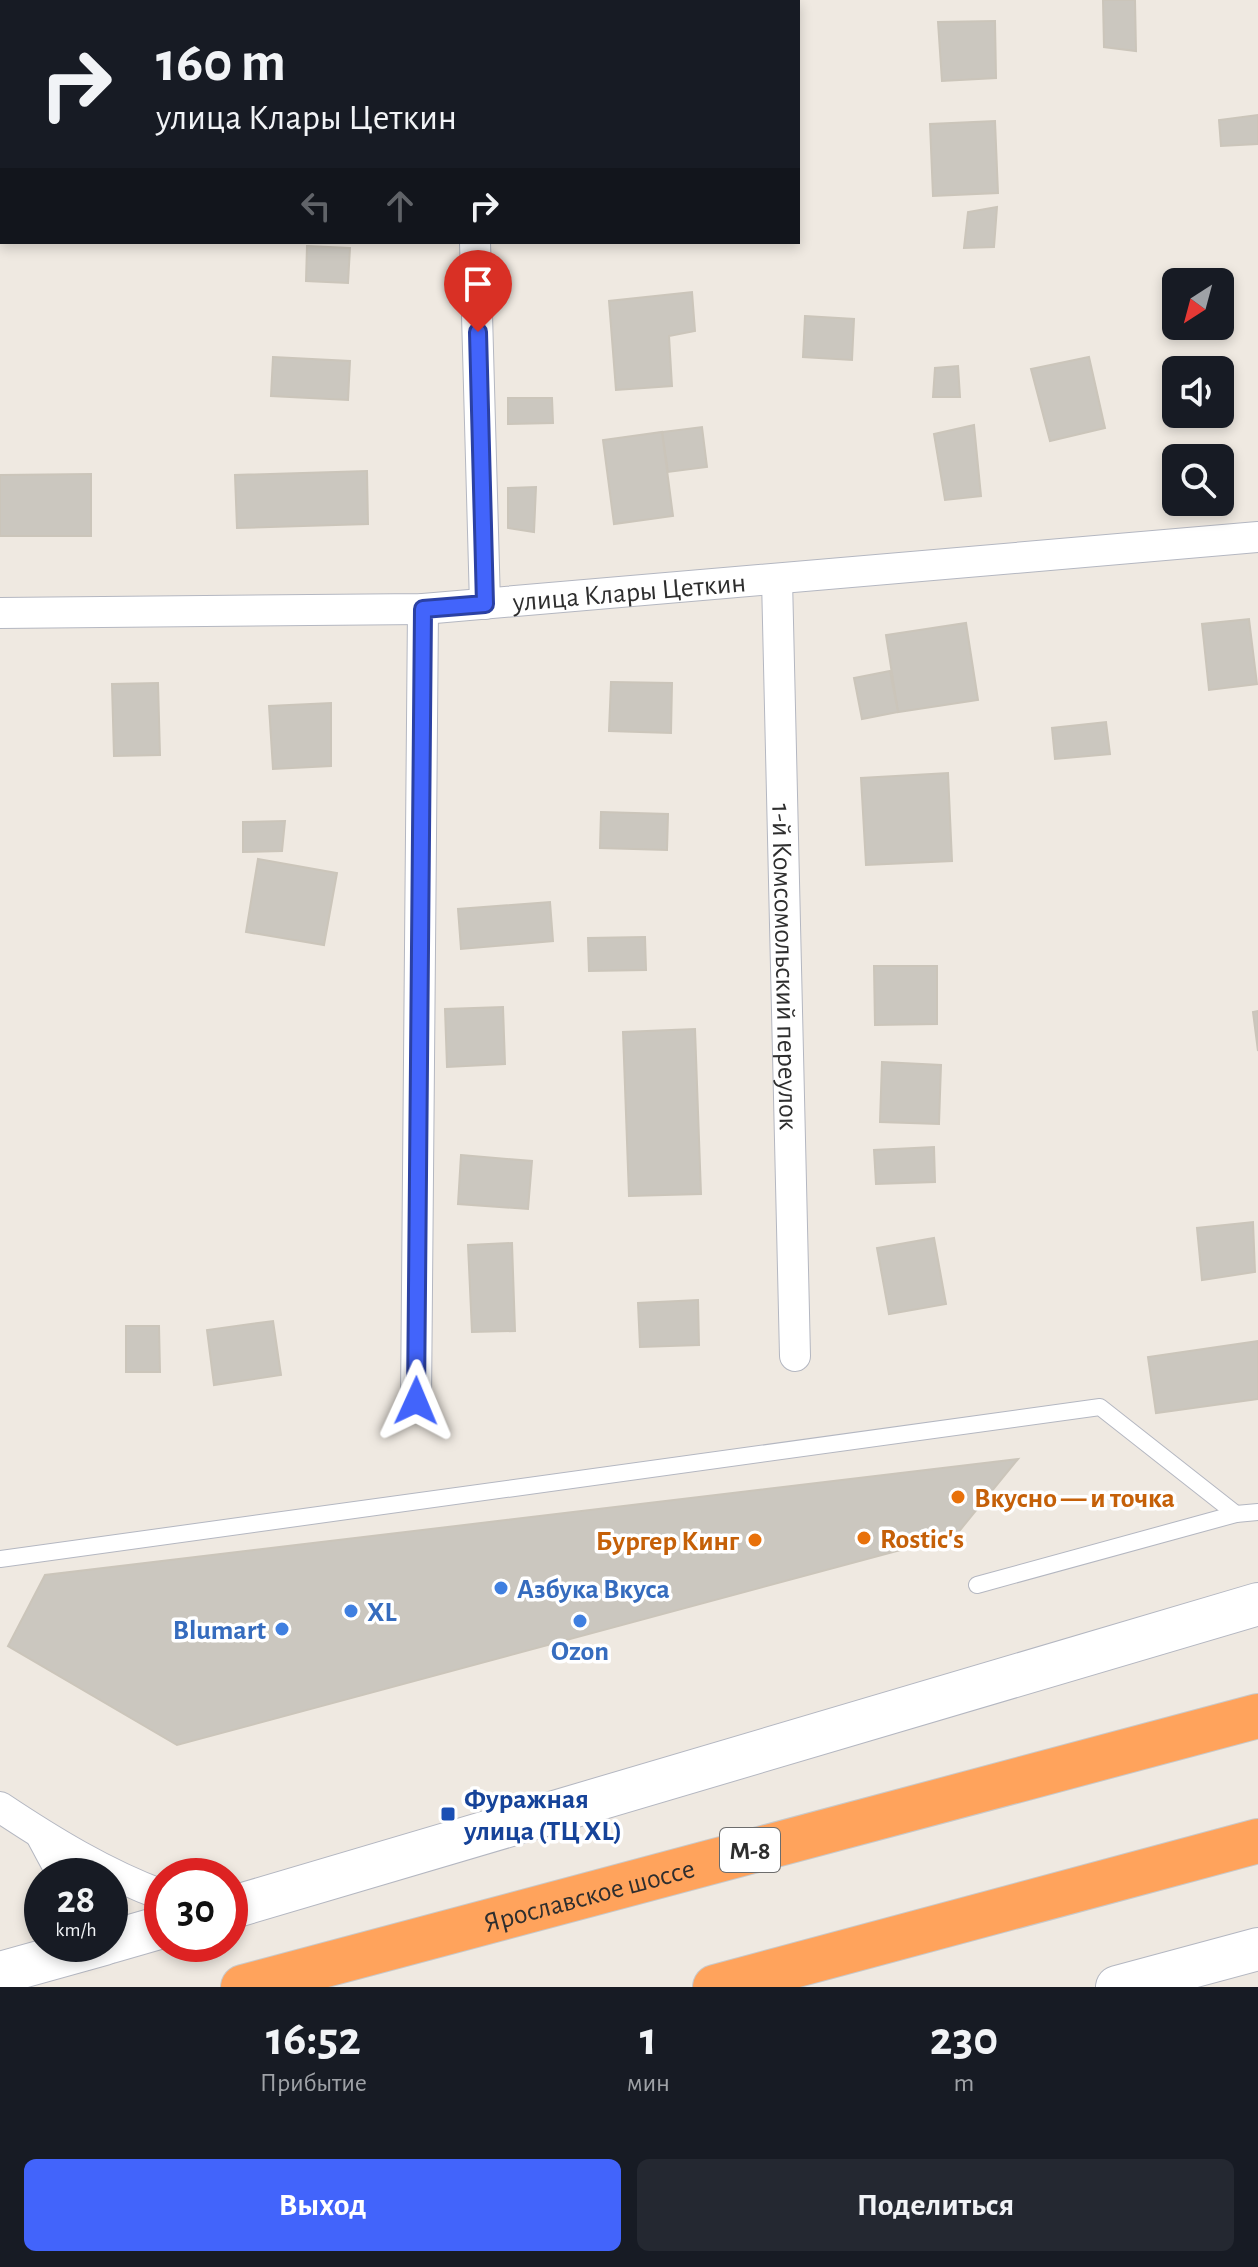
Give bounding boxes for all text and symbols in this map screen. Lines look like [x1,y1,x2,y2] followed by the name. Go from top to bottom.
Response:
[24,32,128,136] icon: right
[156,35,286,91] text: 160 m
[156,100,457,136] text: улица Клары Цеткин
[294,184,338,228] icon: left
[378,184,422,228] icon: ahead
[462,184,506,228] icon: right
[444,250,512,332] pin
[456,262,500,306] icon: arrive
[1162,268,1234,340] north arrow
[1162,268,1234,516] map controls
[1162,356,1234,428] button: sound
[1162,444,1234,516] button: search
[511,569,747,617] street label: улица Клары Цеткин
[766,803,802,1131] street label: 1-й Комсомольский переулок
[374,1359,458,1443] position arrow
[974,1485,1175,1513] place label: Вкусно — и точка
[949,1488,967,1506] marker: Вкусно — и точка
[880,1526,964,1554] place label: Rostic's
[596,1528,740,1556] place label: Бургер Кинг
[855,1529,873,1547] marker: Rostic's
[746,1531,764,1549] marker: Бургер Кинг
[517,1576,670,1604] place label: Азбука Вкуса
[492,1579,510,1597] marker: Азбука Вкуса
[367,1599,397,1627] place label: XL
[342,1602,360,1620] marker: XL
[571,1612,589,1630] marker: Ozon
[173,1617,267,1645] place label: Blumart
[273,1620,291,1638] marker: Blumart
[551,1638,609,1666] place label: Ozon
[463,1786,622,1846] place label: Фуражная улица (ТЦ XL)
[439,1805,457,1823] marker: Фуражная улица (ТЦ XL)
[720,1828,780,1872] road number: М-8
[481,1855,698,1938] street label: Ярославское шоссе
[144,1858,248,1962] speed limit sign: 30
[57,1880,95,1920] text: 28
[55,1920,97,1940] text: km/h
[266,2016,361,2064] text: 16:52
[640,2016,657,2064] text: 1
[930,2016,998,2064] text: 230
[260,2070,367,2096] text: Прибытие
[627,2070,670,2096] text: мин
[954,2070,974,2096] text: m
[24,2159,621,2251] button: Выход
[637,2159,1234,2251] button: Поделиться

